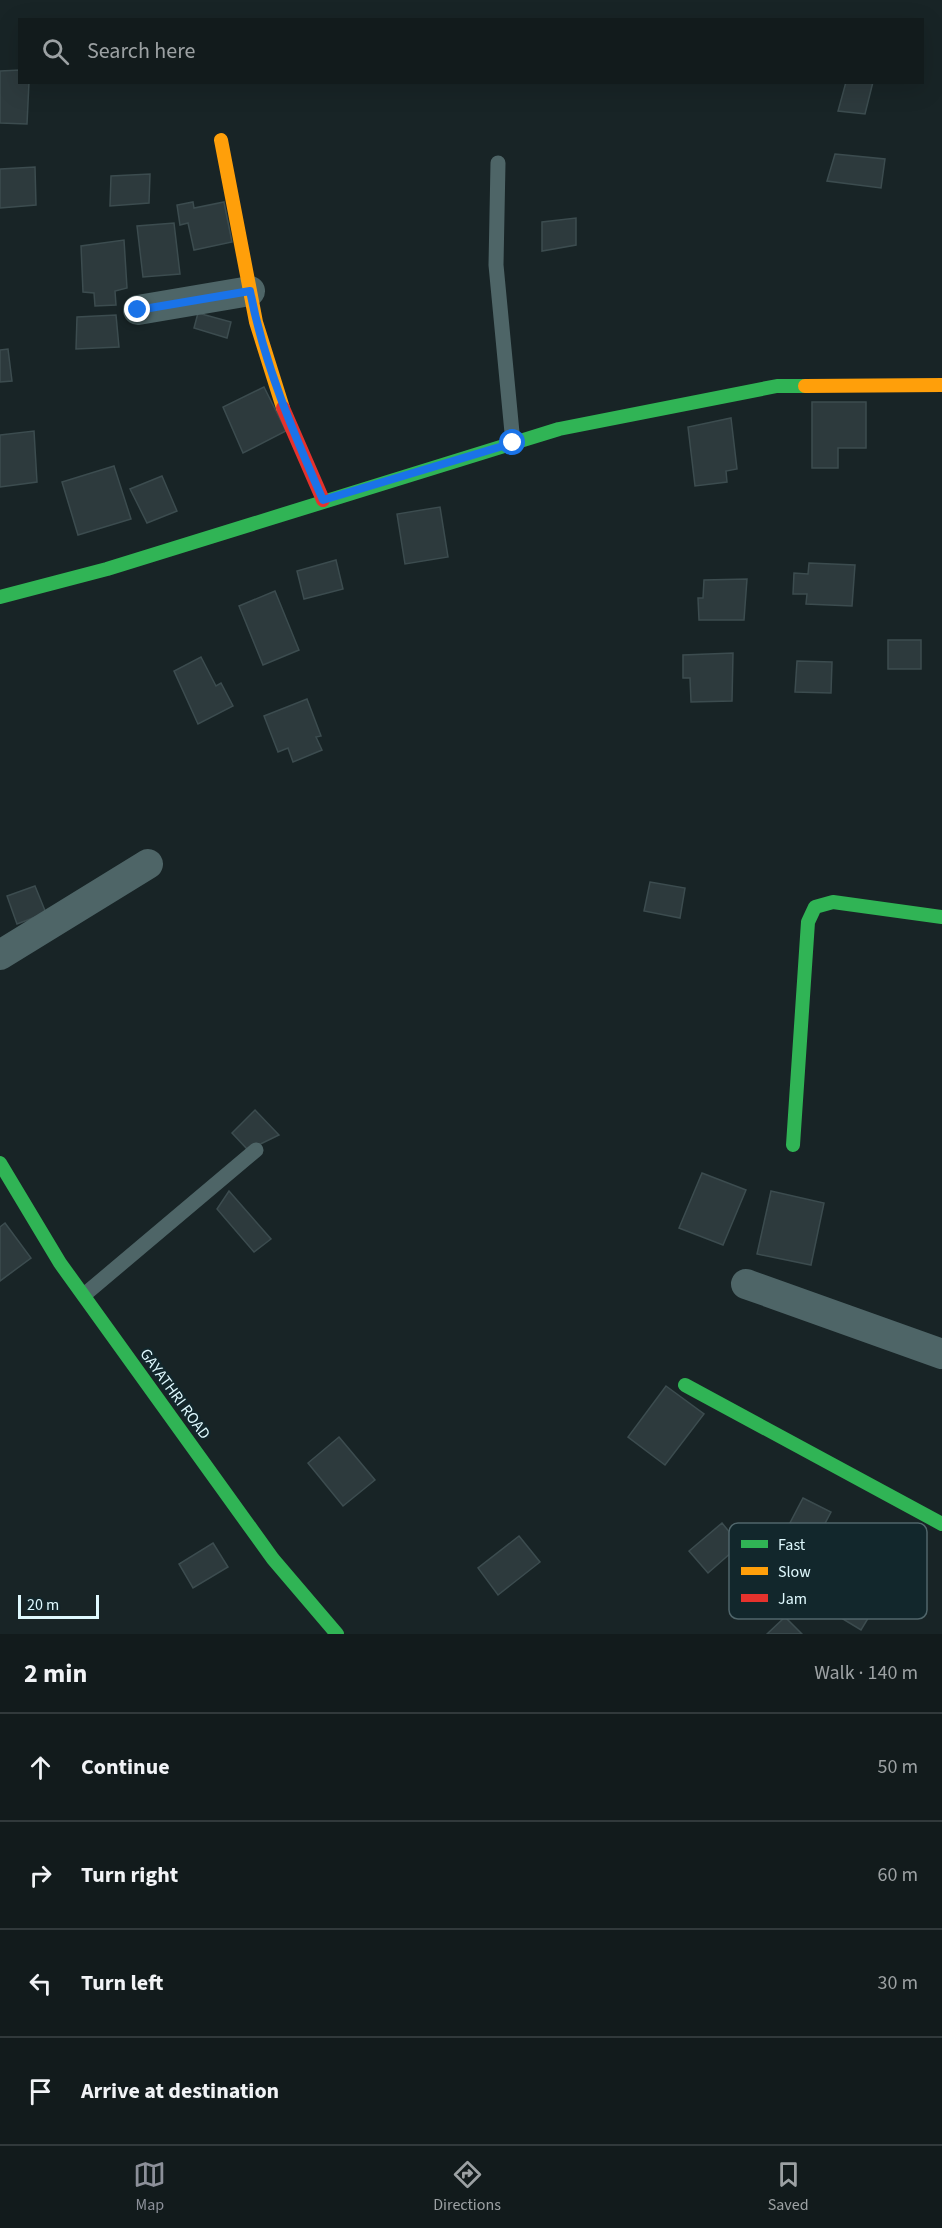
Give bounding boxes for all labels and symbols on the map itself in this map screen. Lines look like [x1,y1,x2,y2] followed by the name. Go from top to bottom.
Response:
[124,296,150,322] route end
[499,429,525,455] route start
[135,1344,215,1444] street label: GAYATHRI ROAD
[729,1523,927,1619] legend
[778,1534,806,1556] text: Fast
[778,1561,811,1583] text: Slow
[778,1588,807,1610] text: Jam
[18,1592,99,1620] scale bar

